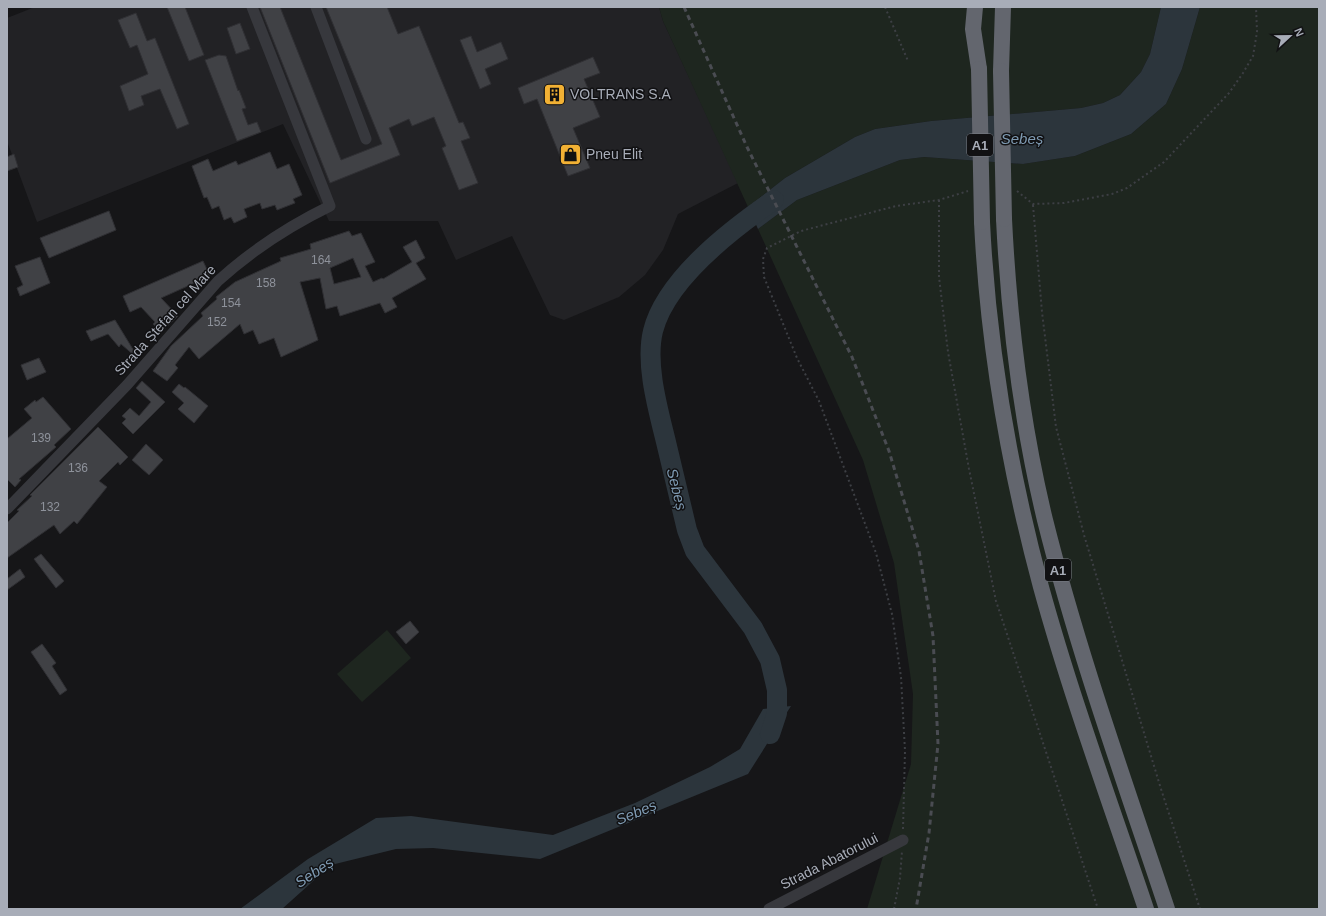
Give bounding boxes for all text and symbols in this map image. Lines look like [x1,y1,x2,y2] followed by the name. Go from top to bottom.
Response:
[1270,16,1310,56] north arrow
[1292,26,1306,38] text: N
[542,81,568,107] building icon: VOLTRANS S.A
[570,86,672,102] place label: VOLTRANS S.A
[1001,130,1044,147] water label: Sebeș
[967,134,993,156] road number: A1
[558,141,584,167] shop icon: Pneu Elit
[586,146,642,162] place label: Pneu Elit
[311,253,331,267] house number: 164
[111,261,219,379] street label: Strada Ștefan cel Mare
[256,276,276,290] house number: 158
[221,296,241,310] house number: 154
[207,315,227,329] house number: 152
[31,431,51,445] house number: 139
[68,461,88,475] house number: 136
[664,466,691,512] water label: Sebeș
[40,500,60,514] house number: 132
[1045,559,1071,581] road number: A1
[613,796,659,828] water label: Sebeș
[778,829,880,893] street label: Strada Abatorului
[292,853,337,891] water label: Sebeș

